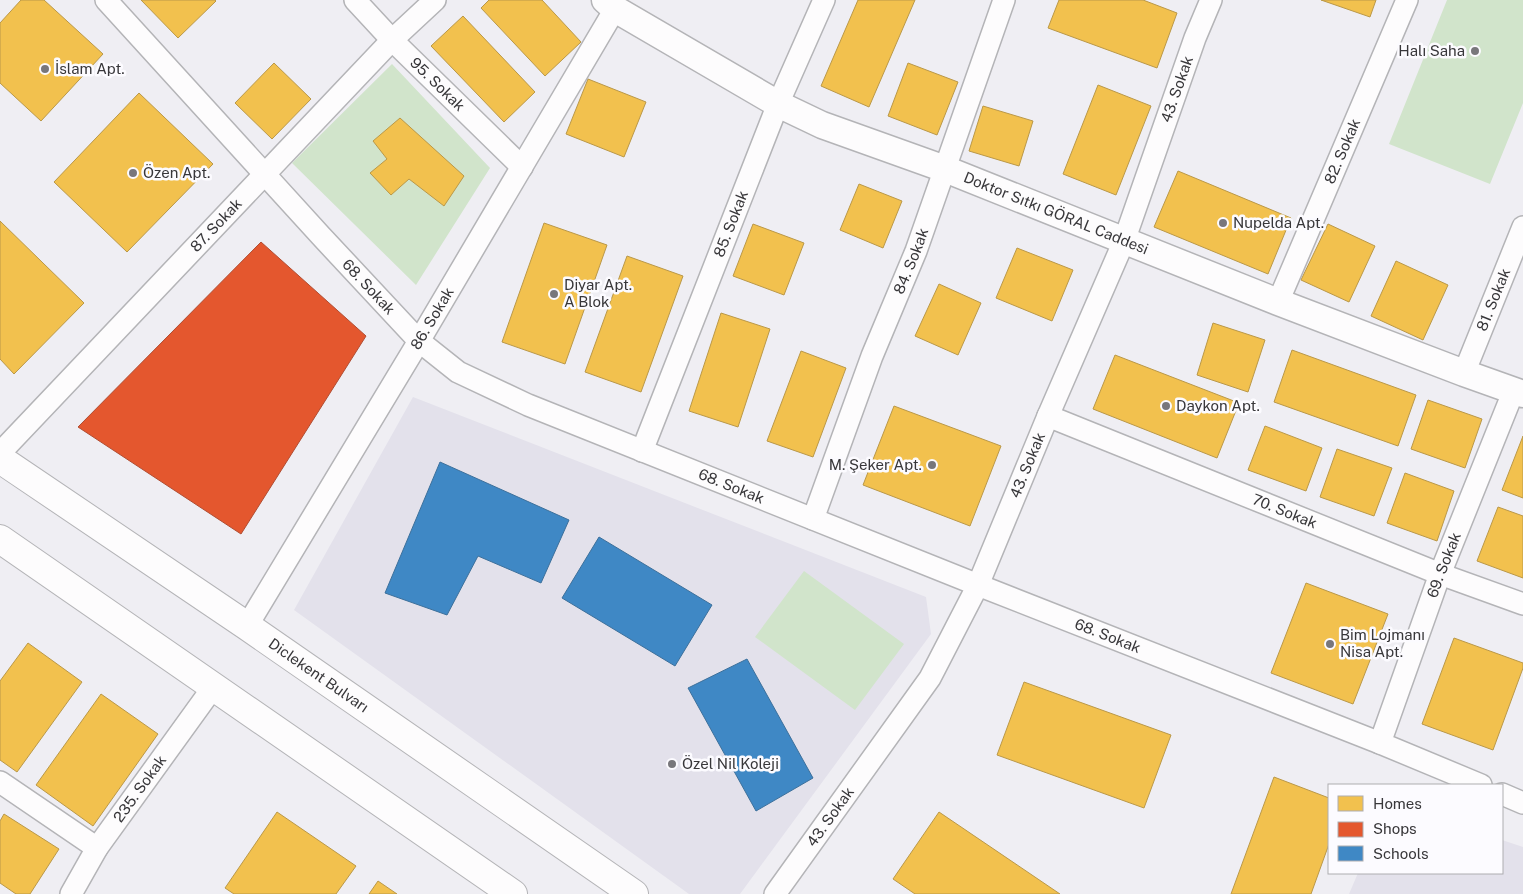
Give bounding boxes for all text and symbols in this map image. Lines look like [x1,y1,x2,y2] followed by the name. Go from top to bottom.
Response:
[1398,42,1465,59] place label: Halı Saha
[1469,45,1481,57] marker: Halı Saha
[407,54,469,114] street label: 95. Sokak
[1157,54,1196,125] street label: 43. Sokak
[55,59,125,77] place label: İslam Apt.
[39,63,51,75] marker: İslam Apt.
[1321,116,1363,186] street label: 82. Sokak
[143,163,210,181] place label: Özen Apt.
[127,167,139,179] marker: Özen Apt.
[961,168,1151,257] street label: Doktor Sıtkı GÖRAL Caddesi
[710,188,751,259] street label: 85. Sokak
[187,195,245,255] street label: 87. Sokak
[1233,214,1324,231] place label: Nupelda Apt.
[1217,217,1229,229] marker: Nupelda Apt.
[890,226,931,297] street label: 84. Sokak
[339,255,399,318] street label: 68. Sokak
[1473,266,1513,333] street label: 81. Sokak
[564,276,632,310] place label: Diyar Apt. A Blok
[407,284,457,352] street label: 86. Sokak
[548,288,560,300] marker: Diyar Apt. A Blok
[1176,397,1260,414] place label: Daykon Apt.
[1160,400,1172,412] marker: Daykon Apt.
[1006,430,1048,500] street label: 43. Sokak
[829,456,922,473] place label: M. Şeker Apt.
[926,459,938,471] marker: M. Şeker Apt.
[696,465,767,507] street label: 68. Sokak
[1250,490,1320,532] street label: 70. Sokak
[1423,530,1464,600] street label: 69. Sokak
[1072,615,1143,656] street label: 68. Sokak
[1340,626,1425,660] place label: Bim Lojmanı Nisa Apt.
[265,635,372,715] street label: Diclekent Bulvarı
[1324,638,1336,650] marker: Bim Lojmanı Nisa Apt.
[110,752,169,825] street label: 235. Sokak
[682,754,779,772] place label: Özel Nil Koleji
[666,758,678,770] marker: Özel Nil Koleji
[803,783,857,850] street label: 43. Sokak
[1328,784,1503,874] legend
[1373,795,1422,812] text: Homes
[1373,820,1417,837] text: Shops
[1373,845,1429,862] text: Schools

